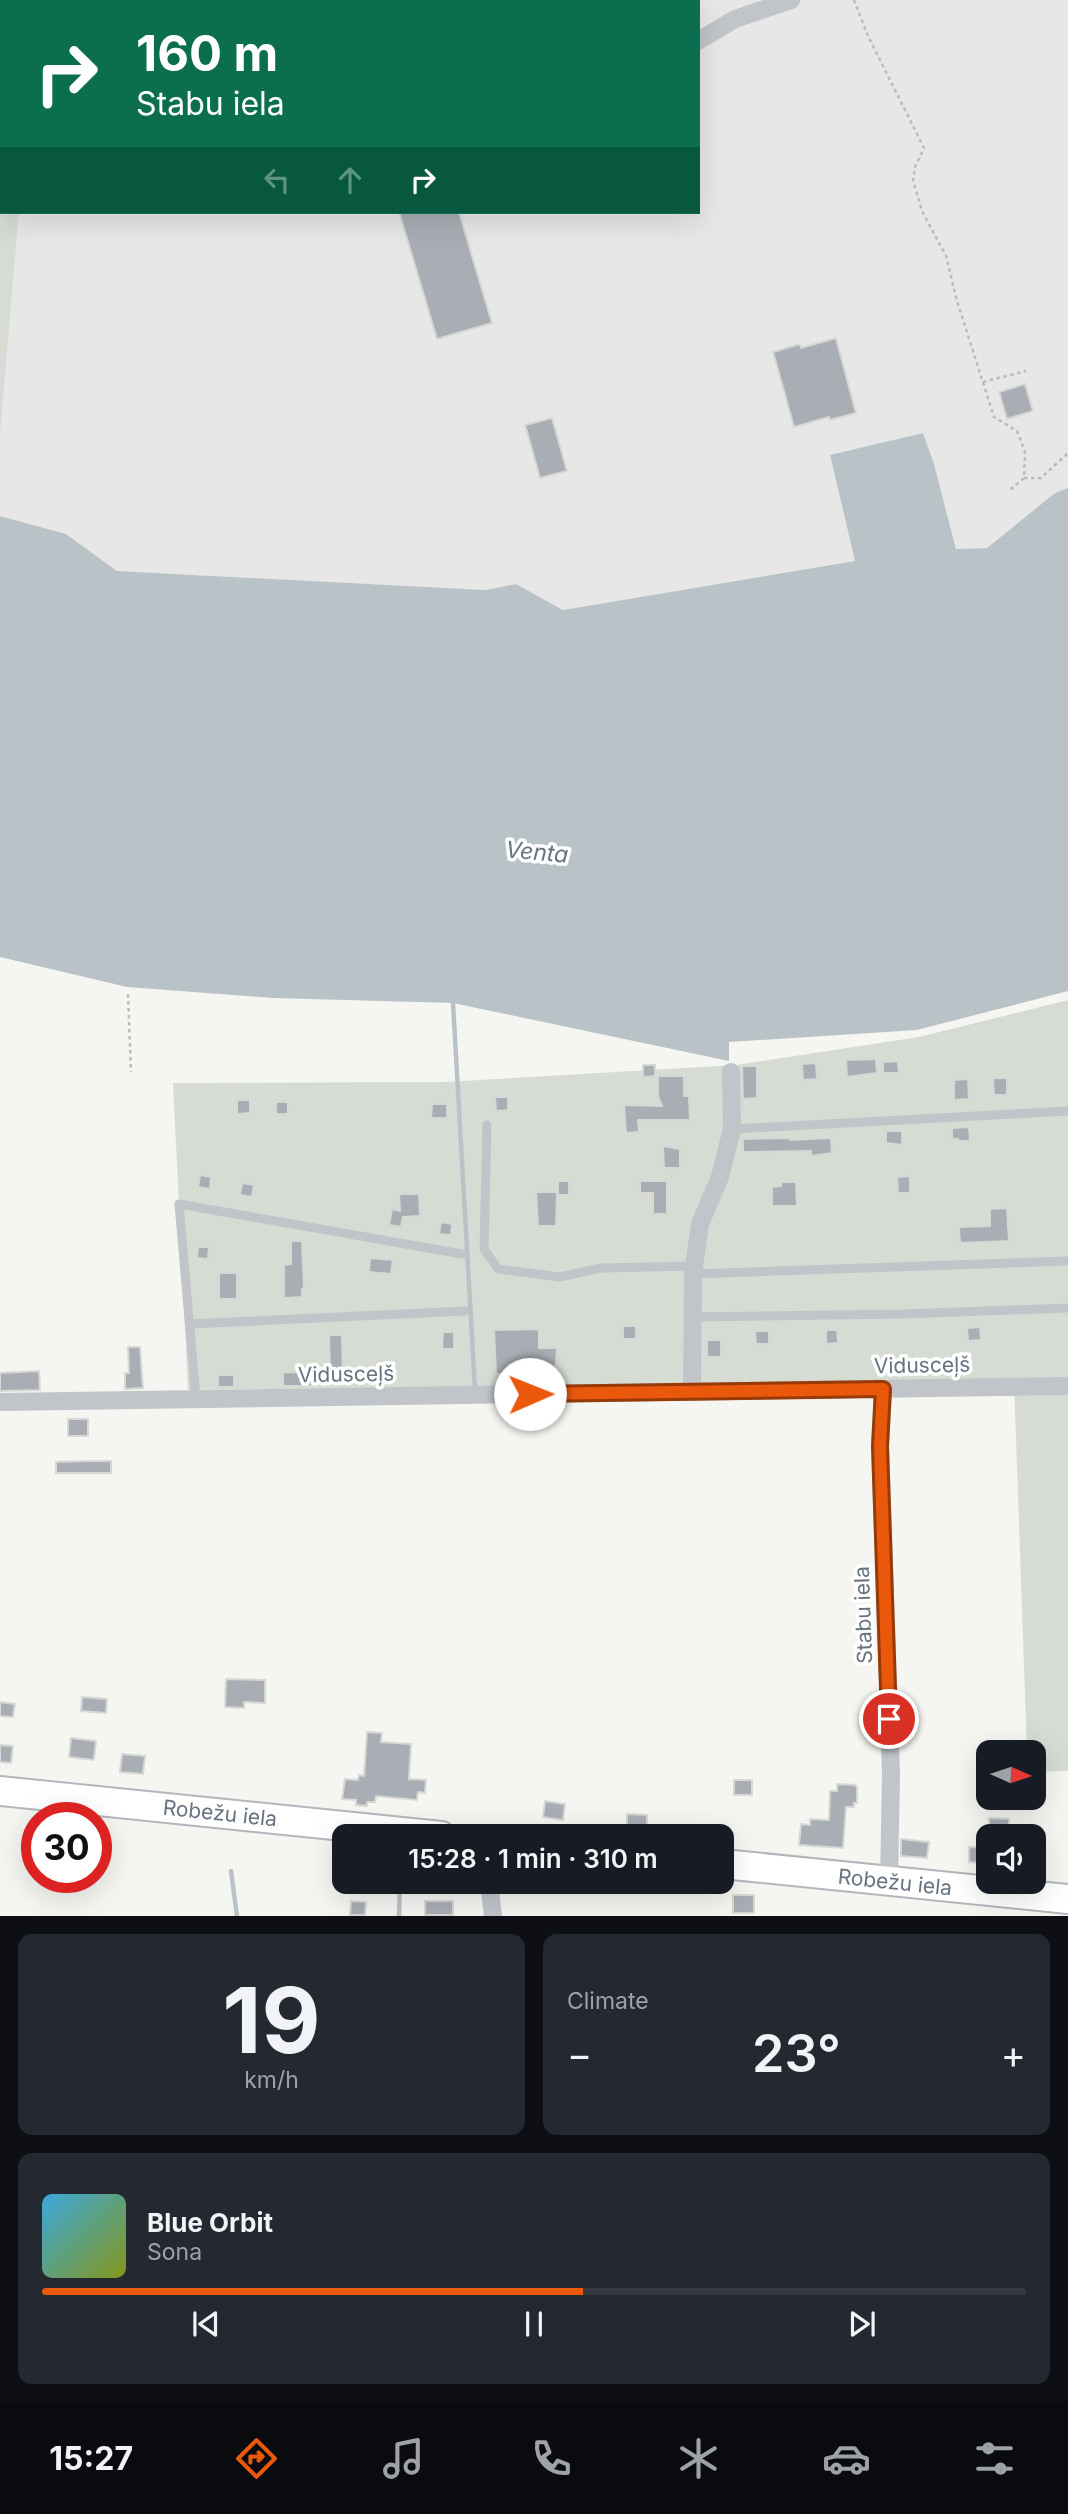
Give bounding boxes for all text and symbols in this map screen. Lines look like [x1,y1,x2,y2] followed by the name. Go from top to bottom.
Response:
[136,24,278,83] text: 160 m
[21,28,112,119] icon: right
[136,84,285,123] text: Stabu iela
[258,161,296,199] icon: left
[331,161,369,199] icon: ahead
[404,161,442,199] icon: right
[504,835,570,869] water label: Venta
[874,1352,970,1379] street label: Vidusceļš
[493,1357,567,1431] position arrow
[298,1361,394,1388] street label: Vidusceļš
[849,1566,877,1664] street label: Stabu iela
[859,1689,919,1749] pin
[870,1700,908,1738] icon: arrive
[976,1740,1046,1810] north arrow
[976,1740,1046,1894] map controls
[162,1795,278,1831] street label: Robežu iela
[21,1802,112,1893] speed limit sign: 30
[976,1824,1046,1894] button: sound
[408,1843,658,1874] text: 15:28 · 1 min · 310 m
[837,1864,953,1900] street label: Robežu iela
[222,1965,321,2075] text: 19
[567,1987,649,2015] text: Climate
[752,2022,841,2085] text: 23°
[567,2031,592,2077] text: −
[1001,2031,1026,2077] text: +
[244,2066,299,2094] text: km/h
[147,2207,273,2238] text: Blue Orbit
[147,2238,202,2266] text: Sona
[187,2305,225,2343] icon: previous
[515,2305,553,2343] icon: pause
[843,2305,881,2343] icon: next
[232,2434,281,2483] icon: directions
[379,2434,428,2483] icon: music
[527,2434,576,2483] icon: phone
[674,2434,723,2483] icon: climate
[822,2434,871,2483] icon: car
[970,2434,1019,2483] icon: filters
[49,2439,133,2478] text: 15:27

